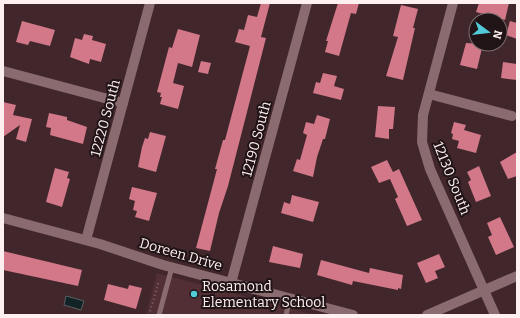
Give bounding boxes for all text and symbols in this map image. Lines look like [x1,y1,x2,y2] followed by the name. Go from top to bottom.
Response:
[468,12,508,52] north arrow
[490,29,505,41] text: N
[87,78,124,158] street label: 12220 South
[238,99,275,179] street label: 12190 South
[429,139,474,217] street label: 12130 South
[137,235,224,274] street label: Doreen Drive
[202,278,325,311] place label: Rosamond Elementary School
[189,289,199,299] marker: Rosamond Elementary School

